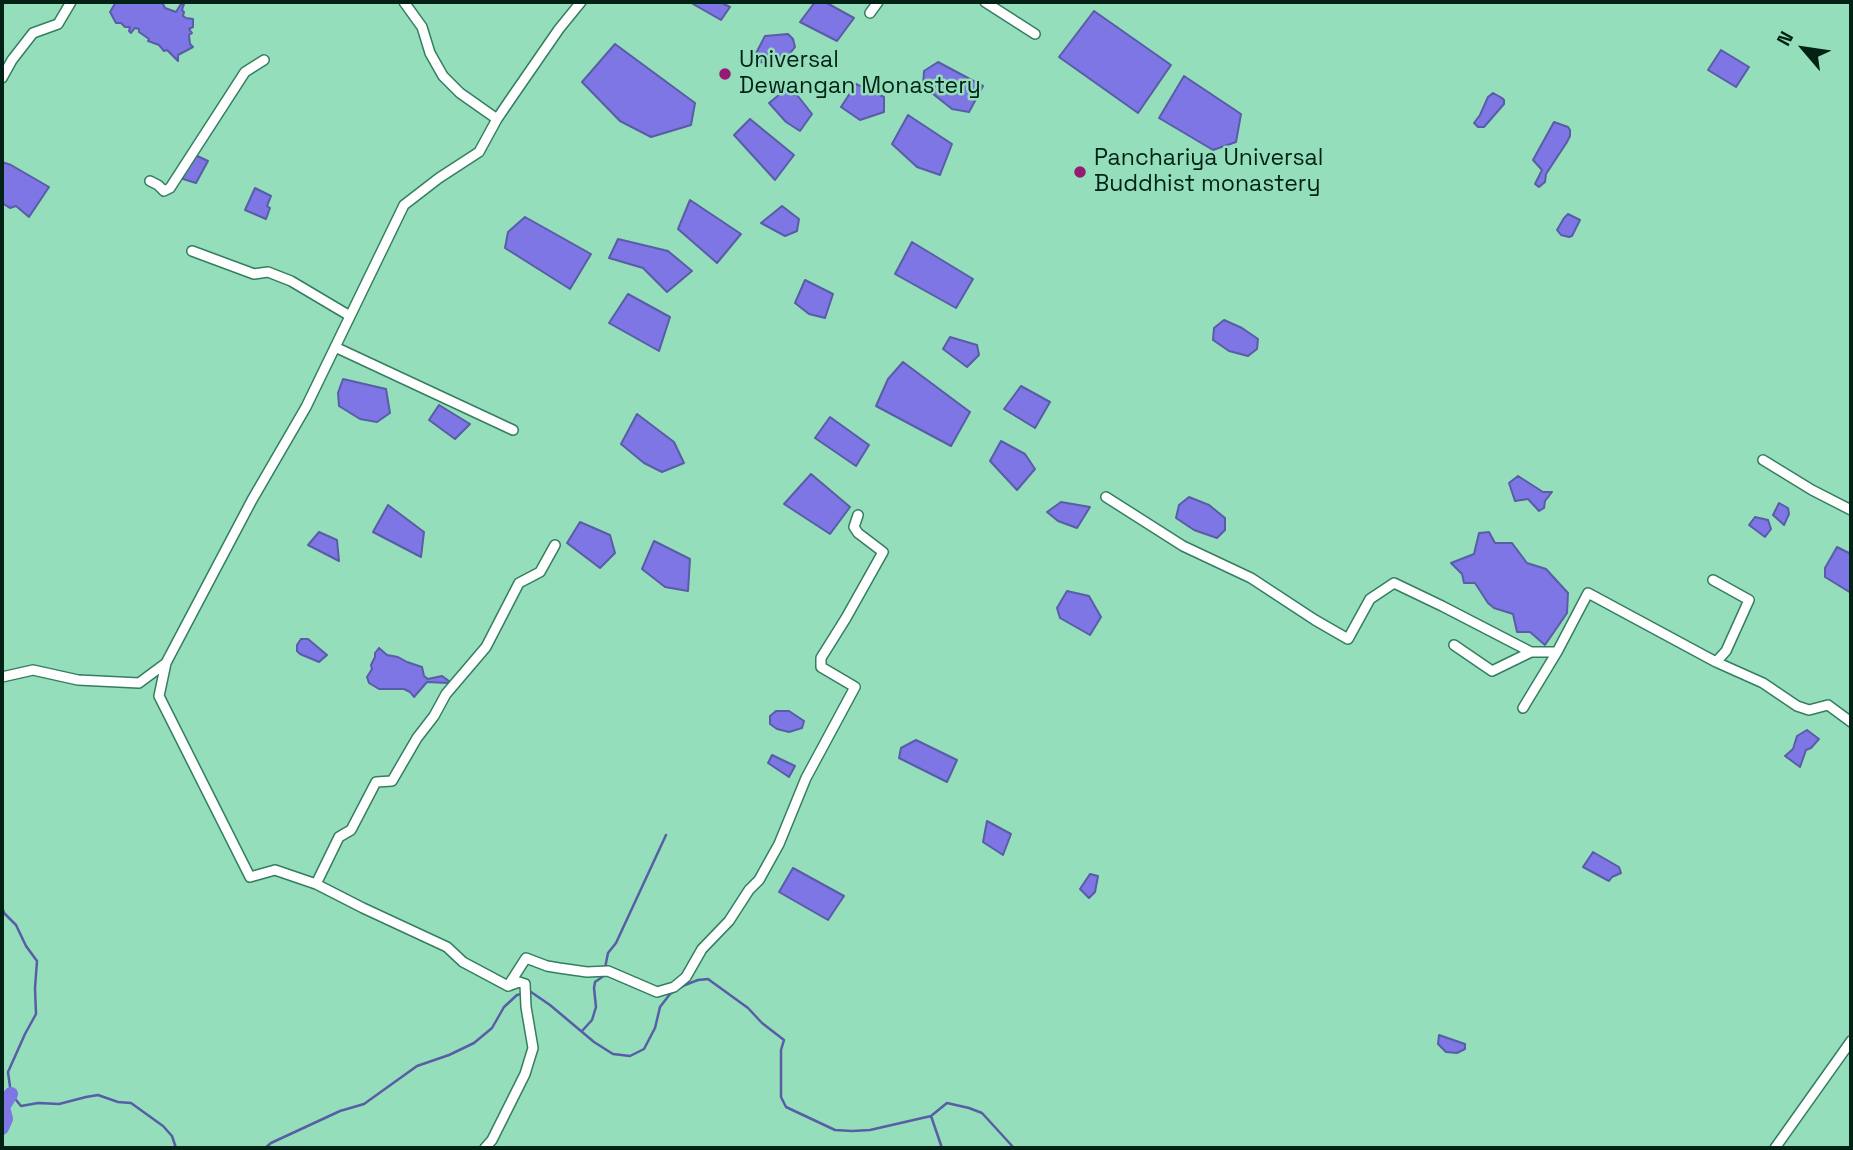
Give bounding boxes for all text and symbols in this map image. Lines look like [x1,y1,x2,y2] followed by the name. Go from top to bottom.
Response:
[1769,14,1839,84] north arrow
[1771,27,1799,50] text: N
[739,47,981,101] place label: Universal Dewangan Monastery
[717,66,733,82] marker: Universal Dewangan Monastery
[1094,145,1323,199] place label: Panchariya Universal Buddhist monastery
[1072,164,1088,180] marker: Panchariya Universal Buddhist monastery

